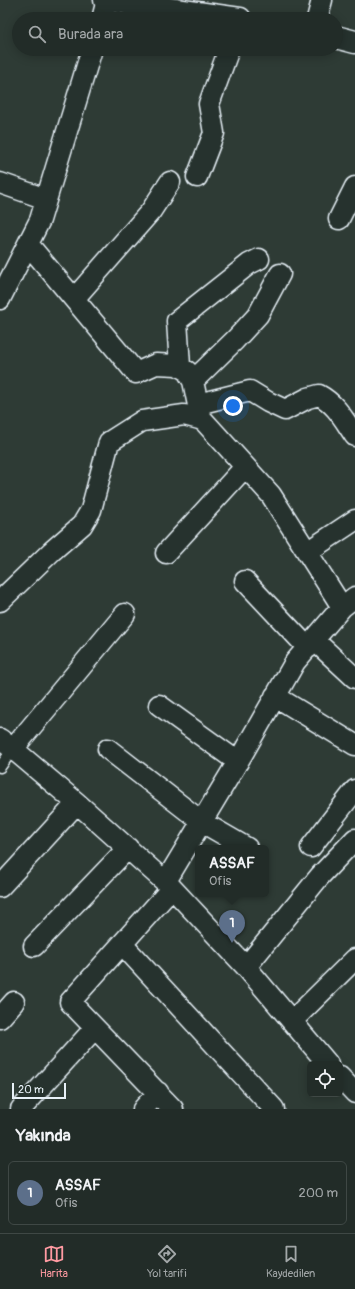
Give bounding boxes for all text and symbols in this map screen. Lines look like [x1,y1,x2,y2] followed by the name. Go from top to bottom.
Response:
[12,12,343,56] search box
[26,23,48,45] icon: search
[58,25,123,44] text: Burada ara
[223,396,243,416] your location
[195,845,269,897] popup
[209,854,255,873] text: ASSAF
[209,873,231,889] text: Ofis
[219,910,245,943] pin: 1
[307,1061,343,1097] map controls
[307,1061,343,1097] button: locate
[12,1081,66,1100] scale bar
[18,1083,44,1096] text: 20 m
[16,1125,71,1146] text: Yakında
[55,1176,101,1195] text: ASSAF
[27,1185,33,1201] text: 1
[299,1185,338,1201] text: 200 m
[55,1195,77,1211] text: Ofis
[40,1243,68,1280] tab: Harita
[147,1243,187,1280] tab: Yol tarifi
[266,1243,315,1280] tab: Kaydedilen

